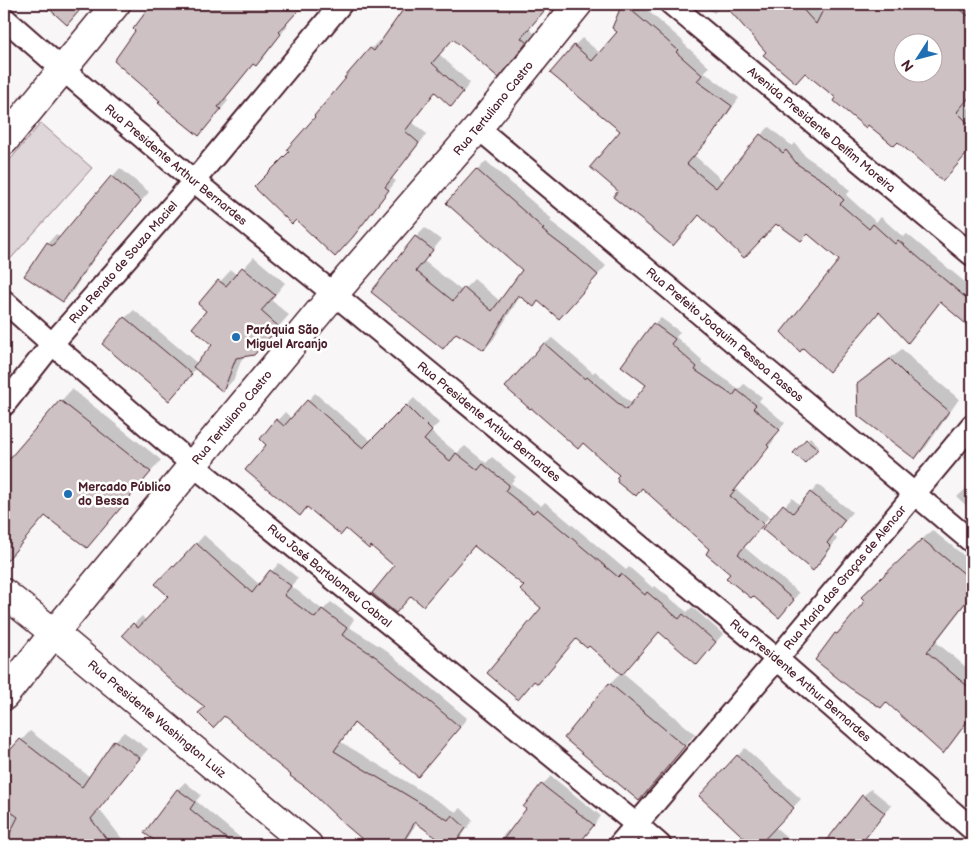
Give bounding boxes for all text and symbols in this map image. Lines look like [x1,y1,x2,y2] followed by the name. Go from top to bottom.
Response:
[894,32,944,82] north arrow
[898,56,918,75] text: N
[450,58,537,158] street label: Rua Tertuliano Castro
[745,64,899,196] street label: Avenida Presidente Delfim Moreira
[102,101,250,228] street label: Rua Presidente Arthur Bernardes
[66,198,181,327] street label: Rua Renato de Souza Maciel
[643,265,807,405] street label: Rua Prefeito Joaquim Pessoa Passos
[246,323,328,352] place label: Paróquia São Miguel Arcanjo
[230,331,242,343] marker: Paróquia São Miguel Arcanjo
[414,358,564,485] street label: Rua Presidente Arthur Bernardes
[189,367,275,468] street label: Rua Tertuliano Castro
[78,480,171,509] place label: Mercado Público do Bessa
[62,488,74,500] marker: Mercado Público do Bessa
[780,502,910,653] street label: Rua Maria das Graças de Alencar
[264,521,395,631] street label: Rua José Bartolomeu Cabral
[727,616,874,745] street label: Rua Presidente Arthur Bernardes
[85,657,229,781] street label: Rua Presidente Washington Luiz

